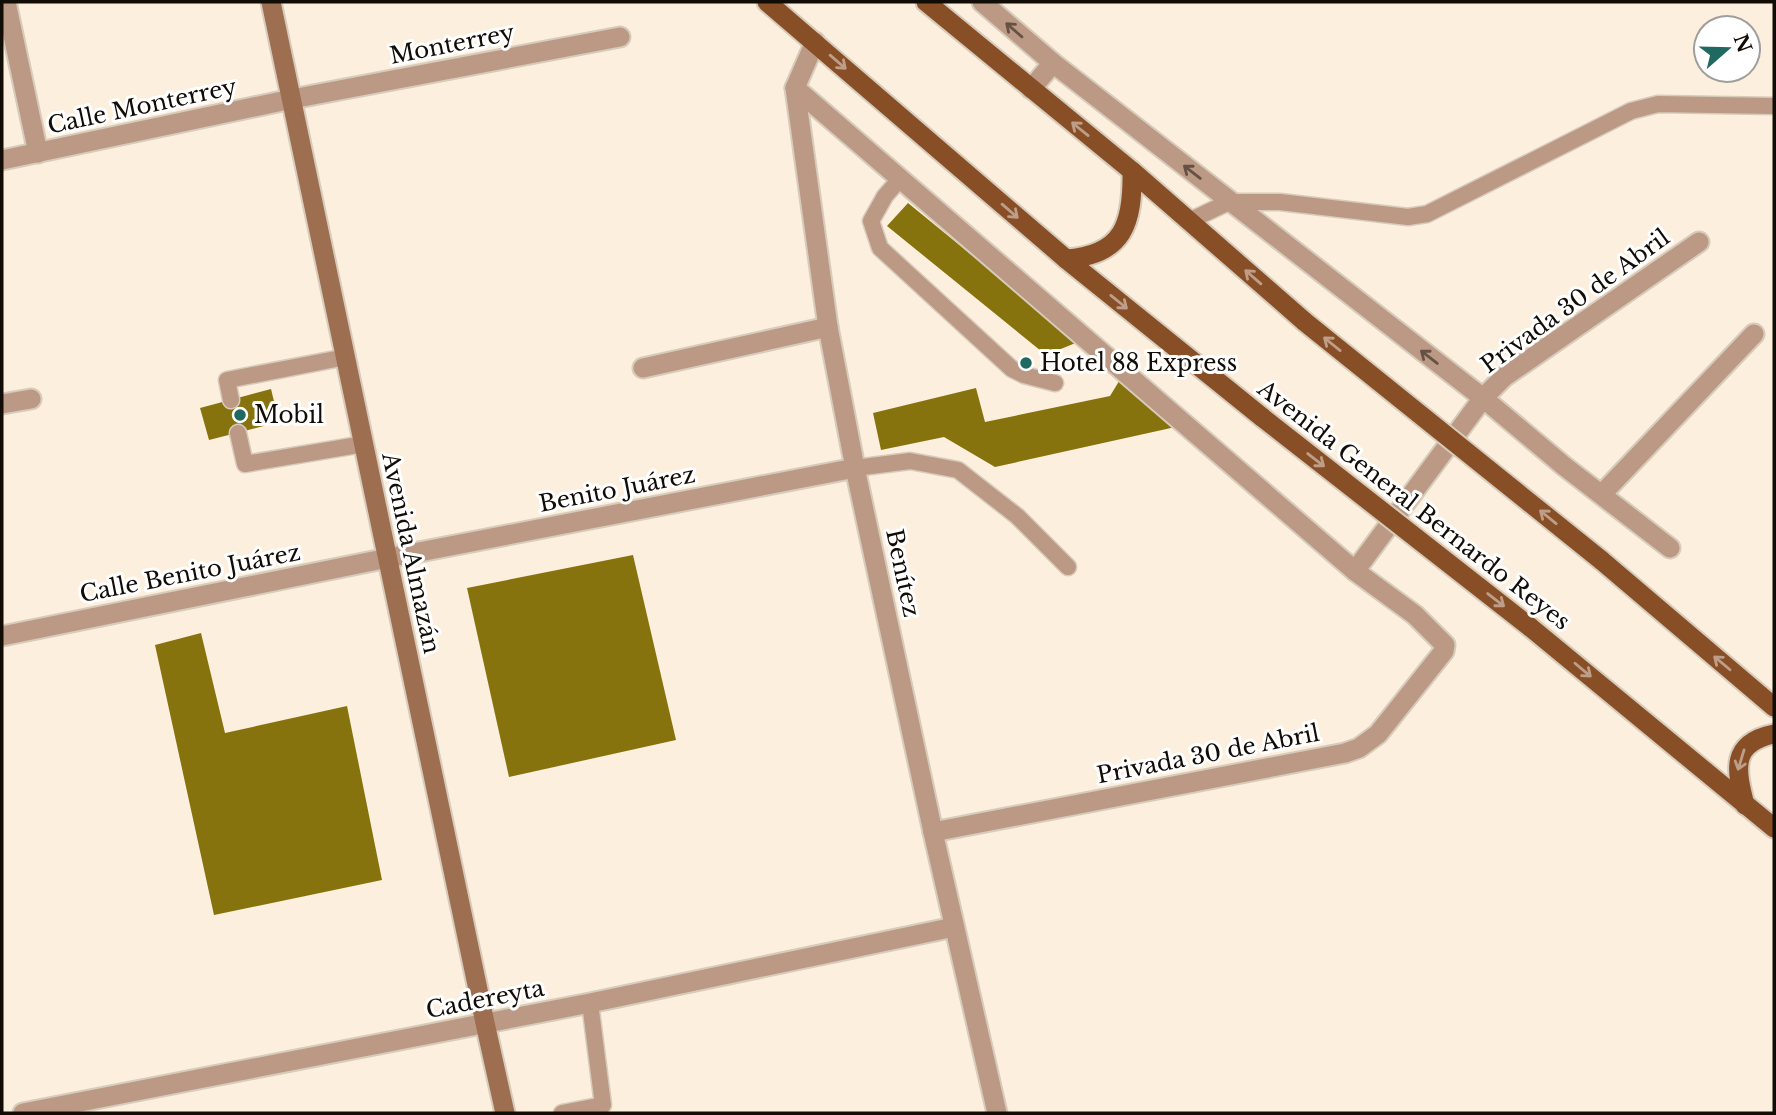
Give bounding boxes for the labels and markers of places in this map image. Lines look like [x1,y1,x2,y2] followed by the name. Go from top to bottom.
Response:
[1040,349,1237,377] place label: Hotel 88 Express
[1018,355,1034,371] marker: Hotel 88 Express
[254,401,324,429] place label: Mobil
[232,407,248,423] marker: Mobil

